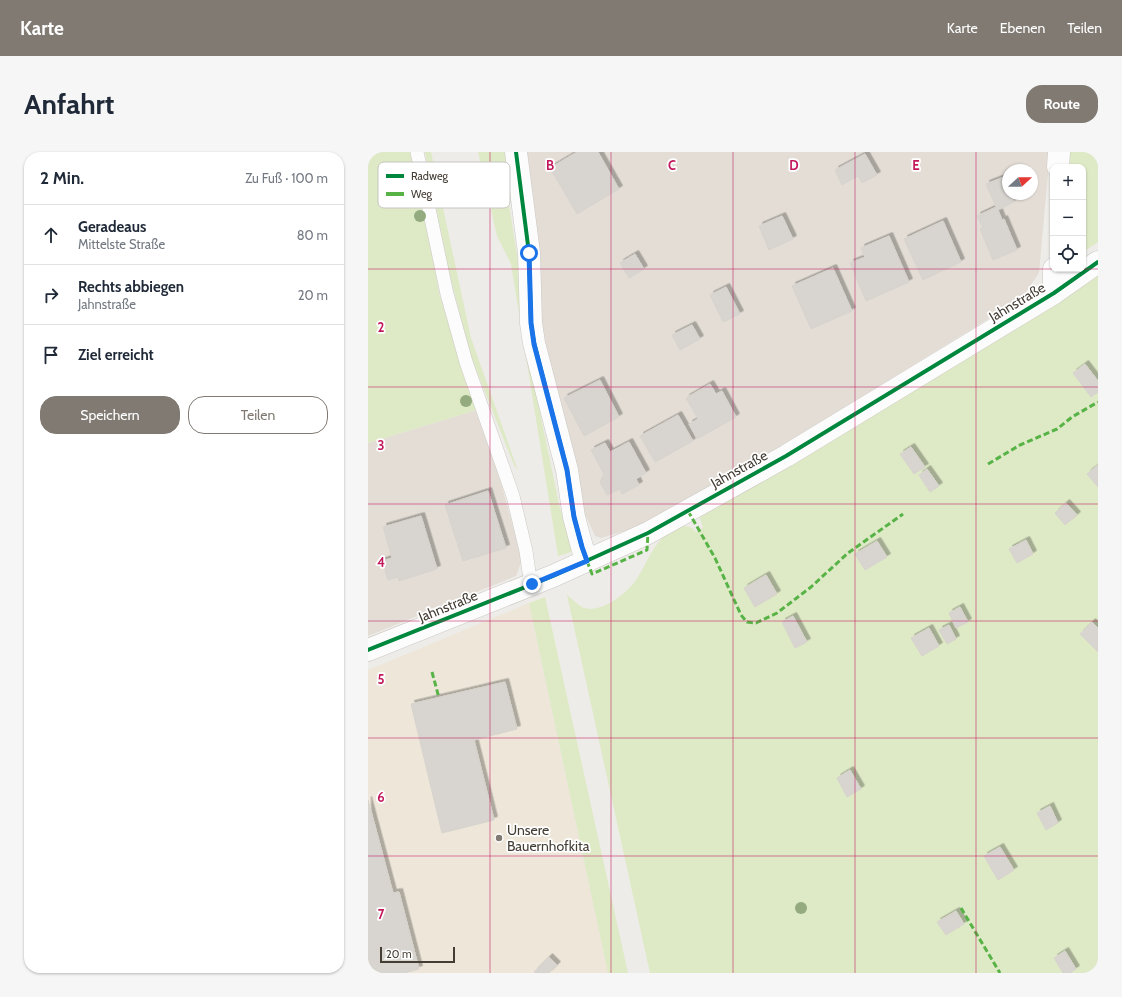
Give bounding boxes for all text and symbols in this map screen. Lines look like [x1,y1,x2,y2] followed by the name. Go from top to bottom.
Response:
[20,17,64,40] text: Karte
[947,19,978,37] text: Karte
[1000,19,1045,37] text: Ebenen
[1067,19,1102,37] text: Teilen
[1026,85,1098,123] button: Route
[24,87,114,121] text: Anfahrt
[546,157,554,173] text: B
[668,157,676,173] text: C
[789,157,799,173] text: D
[912,157,920,173] text: E
[378,162,510,208] legend
[1002,164,1038,200] north arrow
[1050,164,1086,272] map controls
[1050,164,1086,200] button: +
[40,168,84,188] text: 2 Min.
[411,169,449,183] text: Radweg
[245,170,328,186] text: Zu Fuß · 100 m
[411,187,433,201] text: Weg
[1050,200,1086,236] button: −
[78,218,146,236] text: Geradeaus
[40,224,62,246] icon: ahead
[297,227,328,243] text: 80 m
[78,236,165,252] text: Mittelste Straße
[1050,236,1086,272] button: locate
[520,244,538,262] route start
[78,278,184,296] text: Rechts abbiegen
[985,278,1048,326] street label: Jahnstraße
[40,284,62,306] icon: right
[298,287,328,303] text: 20 m
[78,296,136,312] text: Jahnstraße
[378,319,385,335] text: 2
[40,344,62,366] icon: arrive
[78,346,154,364] text: Ziel erreicht
[40,396,180,434] button: Speichern
[188,396,328,434] button: Teilen
[377,437,385,453] text: 3
[707,446,771,492] street label: Jahnstraße
[377,554,385,570] text: 4
[523,575,541,593] route end
[415,586,480,626] street label: Jahnstraße
[378,671,385,687] text: 5
[377,789,385,805] text: 6
[507,821,590,855] place label: Unsere Bauernhofkita
[494,833,504,843] marker: Unsere Bauernhofkita
[378,906,385,922] text: 7
[380,945,455,964] scale bar
[386,947,412,961] text: 20 m

